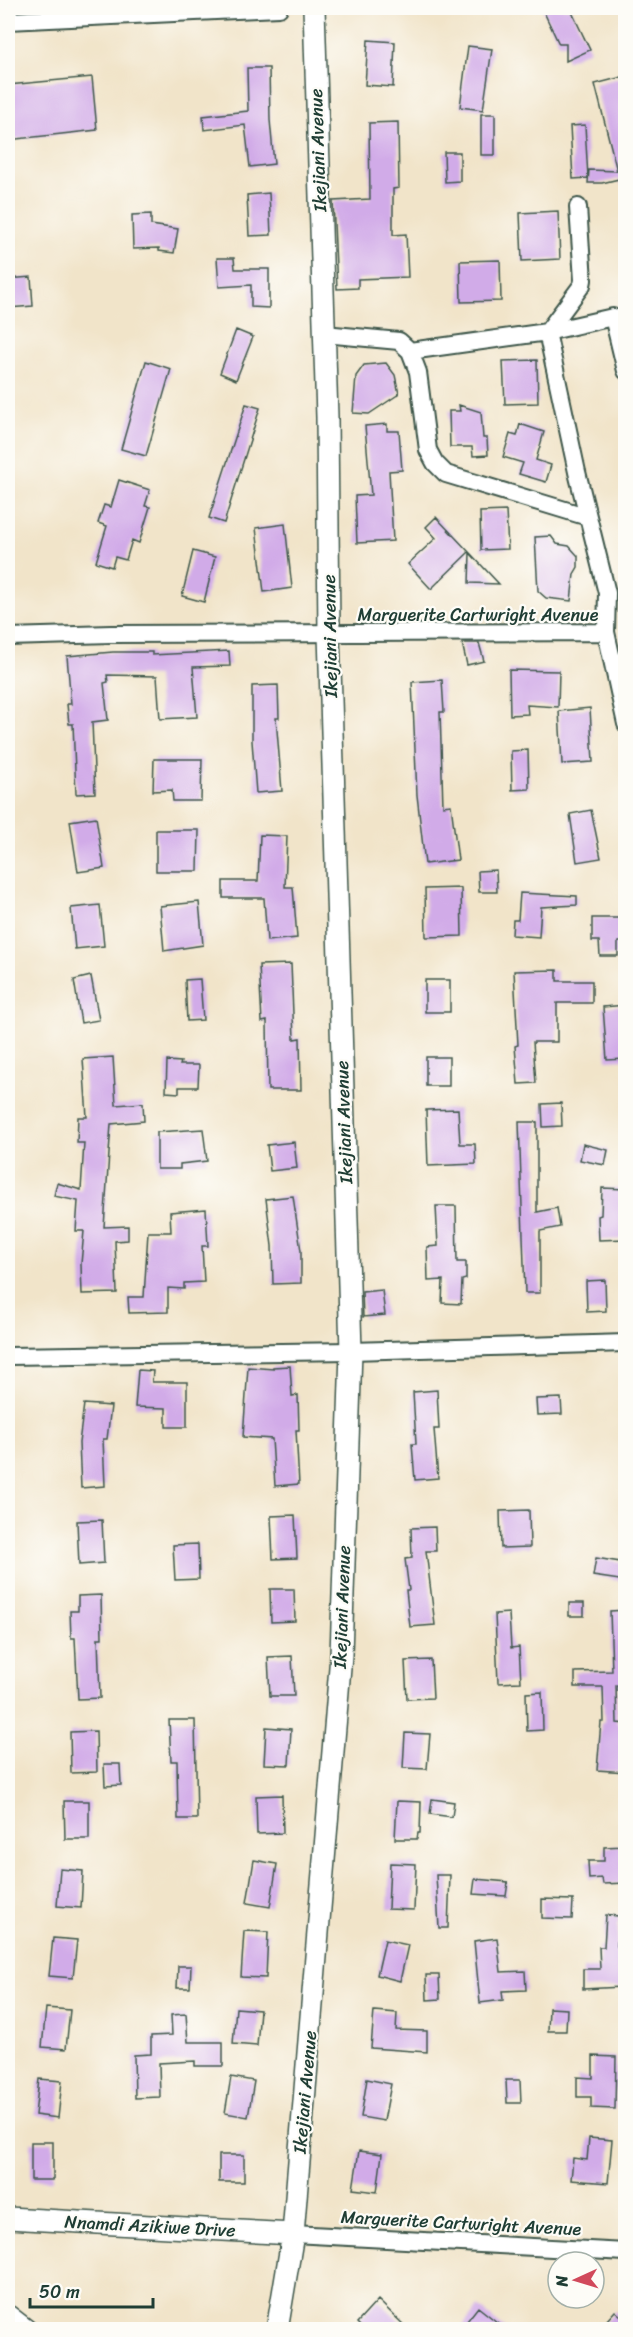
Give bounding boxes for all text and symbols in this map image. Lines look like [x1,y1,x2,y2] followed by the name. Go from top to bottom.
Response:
[300,88,336,213] street label: Ikejiani Avenue
[313,574,347,699] street label: Ikejiani Avenue
[358,599,599,631] street label: Marguerite Cartwright Avenue
[326,1060,362,1185] street label: Ikejiani Avenue
[324,1545,360,1670] street label: Ikejiani Avenue
[284,2029,326,2156] street label: Ikejiani Avenue
[340,2201,582,2245] street label: Marguerite Cartwright Avenue
[64,2206,236,2246] street label: Nnamdi Azikiwe Drive
[546,2250,606,2310] north arrow
[30,2271,153,2309] scale bar
[547,2274,576,2289] text: N
[39,2276,80,2308] text: 50 m

